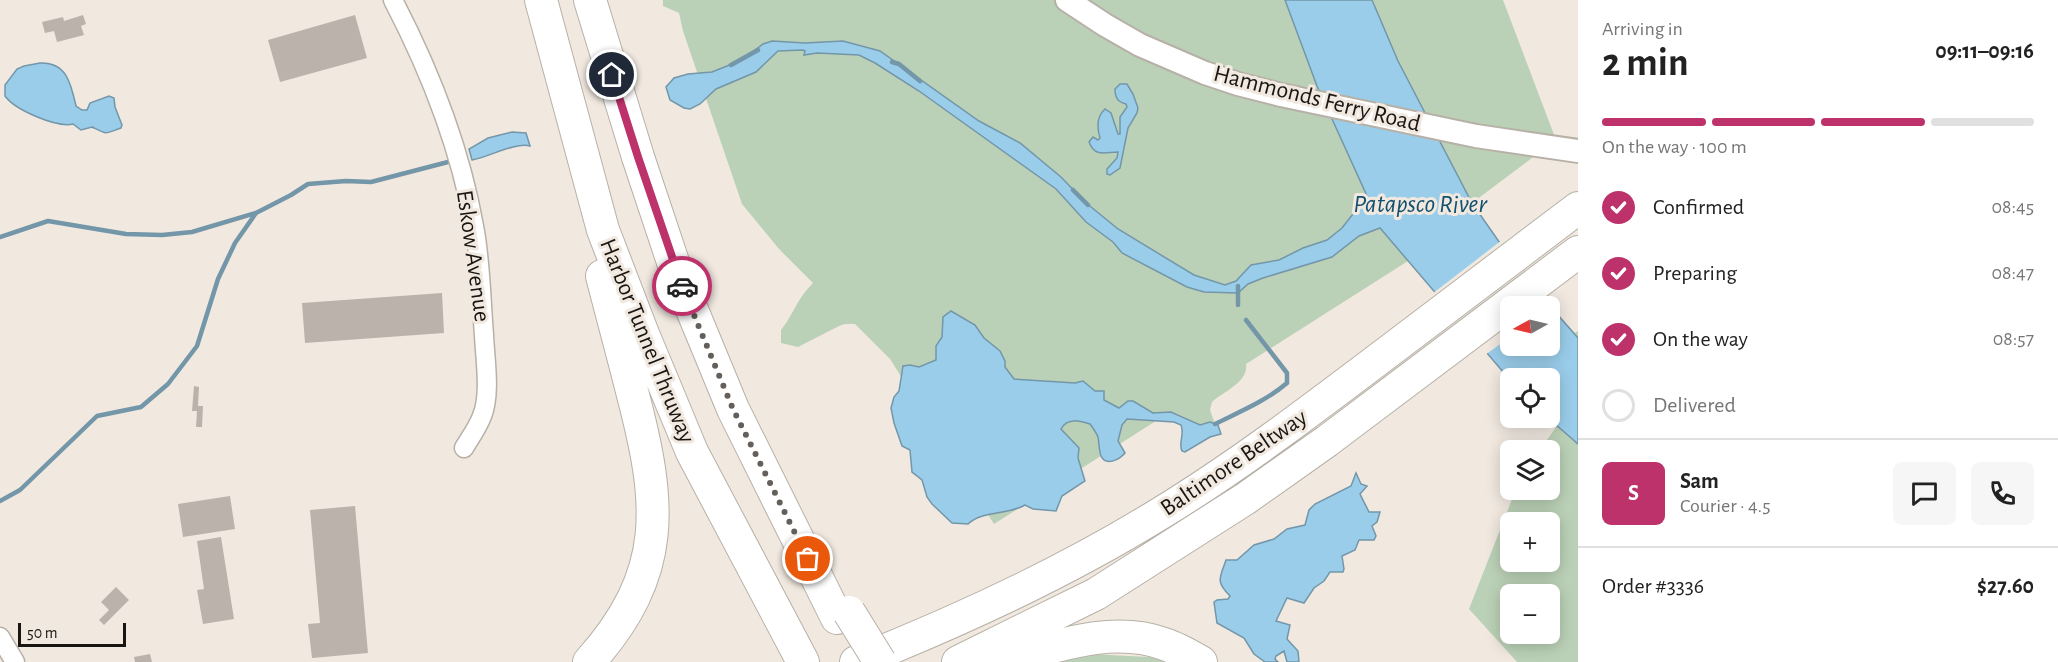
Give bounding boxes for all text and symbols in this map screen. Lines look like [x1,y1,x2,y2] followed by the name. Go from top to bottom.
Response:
[1602,19,1683,39] text: Arriving in
[1935,40,2034,62] text: 09:11–09:16
[1602,44,1689,83] text: 2 min
[586,49,637,100] pin
[595,58,628,91] icon: home
[1211,62,1423,136] street label: Hammonds Ferry Road
[1602,137,1747,157] text: On the way · 100 m
[452,189,494,323] street label: Eskow Avenue
[1353,191,1488,217] water label: Patapsco River
[1602,191,1635,224] icon: check
[1653,196,1744,218] text: Confirmed
[1991,197,2034,217] text: 08:45
[595,235,699,447] street label: Harbor Tunnel Thruway
[652,256,712,316] courier
[1602,257,1635,290] icon: check
[1653,262,1737,284] text: Preparing
[1991,263,2034,283] text: 08:47
[666,270,699,303] icon: car
[1500,296,1560,356] north arrow
[1500,296,1560,644] map controls
[1602,323,1635,356] icon: check
[1653,328,1748,350] text: On the way
[1993,329,2034,349] text: 08:57
[1500,368,1560,428] button: locate
[1653,394,1736,416] text: Delivered
[1156,405,1312,521] street label: Baltimore Beltway
[1500,440,1560,500] button: layers
[1893,462,1956,525] button: chat
[1971,462,2034,525] button: phone
[1680,470,1719,492] text: Sam
[1628,482,1639,504] text: S
[1680,496,1771,516] text: Courier · 4.5
[1500,512,1560,572] button: +
[782,533,833,584] pin
[791,542,824,575] icon: bag
[1602,575,1704,597] text: Order #3336
[1977,575,2034,597] text: $27.60
[1500,584,1560,644] button: −
[18,620,126,648] scale bar
[27,625,58,641] text: 50 m

